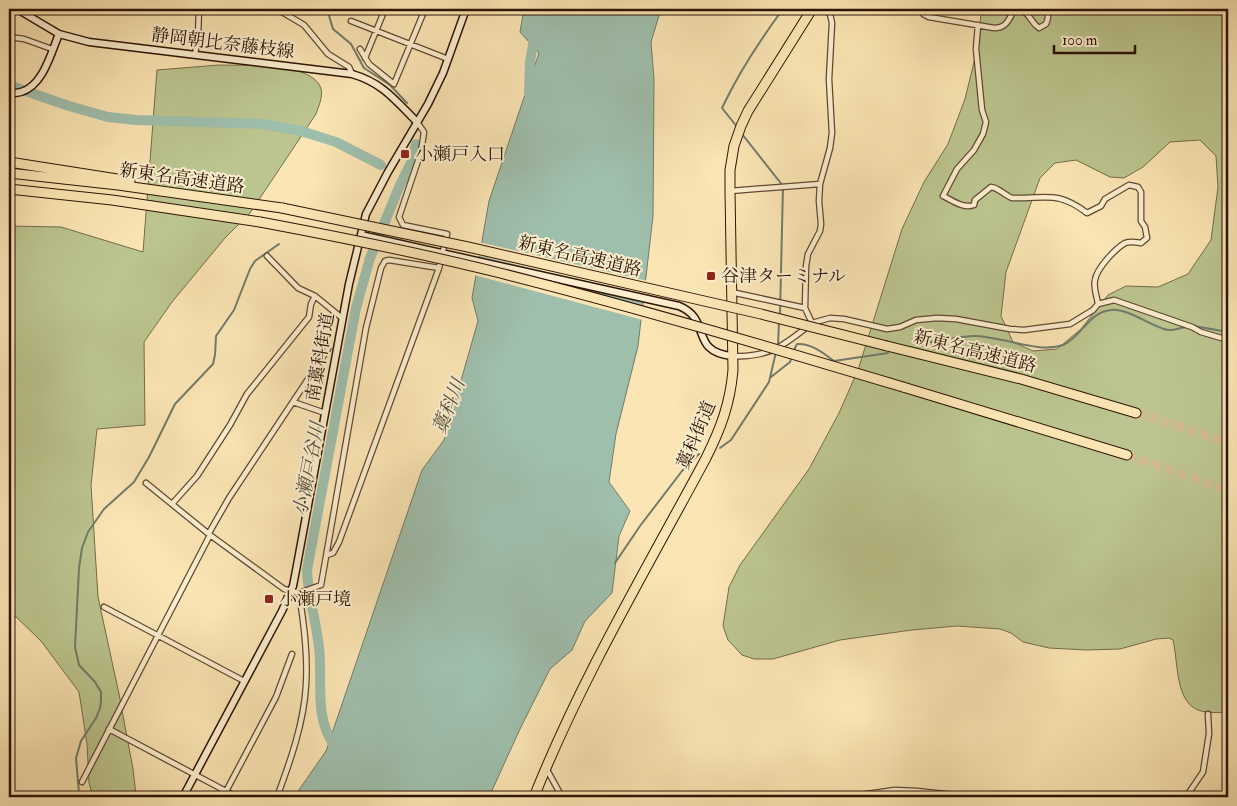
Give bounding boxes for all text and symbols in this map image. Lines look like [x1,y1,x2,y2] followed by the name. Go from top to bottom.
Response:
[1054,22,1136,54] scale bar
[150,23,296,64] street label: 静岡朝比奈藤枝線
[1062,31,1098,50] text: 100 m
[415,143,505,166] place label: 小瀬戸入口
[399,148,411,160] marker: 小瀬戸入口
[118,158,246,199] street label: 新東名高速道路
[516,231,644,282] street label: 新東名高速道路
[721,265,846,288] place label: 谷津ターミナル
[705,270,717,282] marker: 谷津ターミナル
[301,311,340,403] street label: 南藁科街道
[911,325,1039,378] street label: 新東名高速道路
[428,374,471,437] water label: 藁科川
[672,398,721,473] street label: 藁科街道
[288,418,330,518] water label: 小瀬戸谷川
[279,588,351,611] place label: 小瀬戸境
[263,593,275,605] marker: 小瀬戸境

